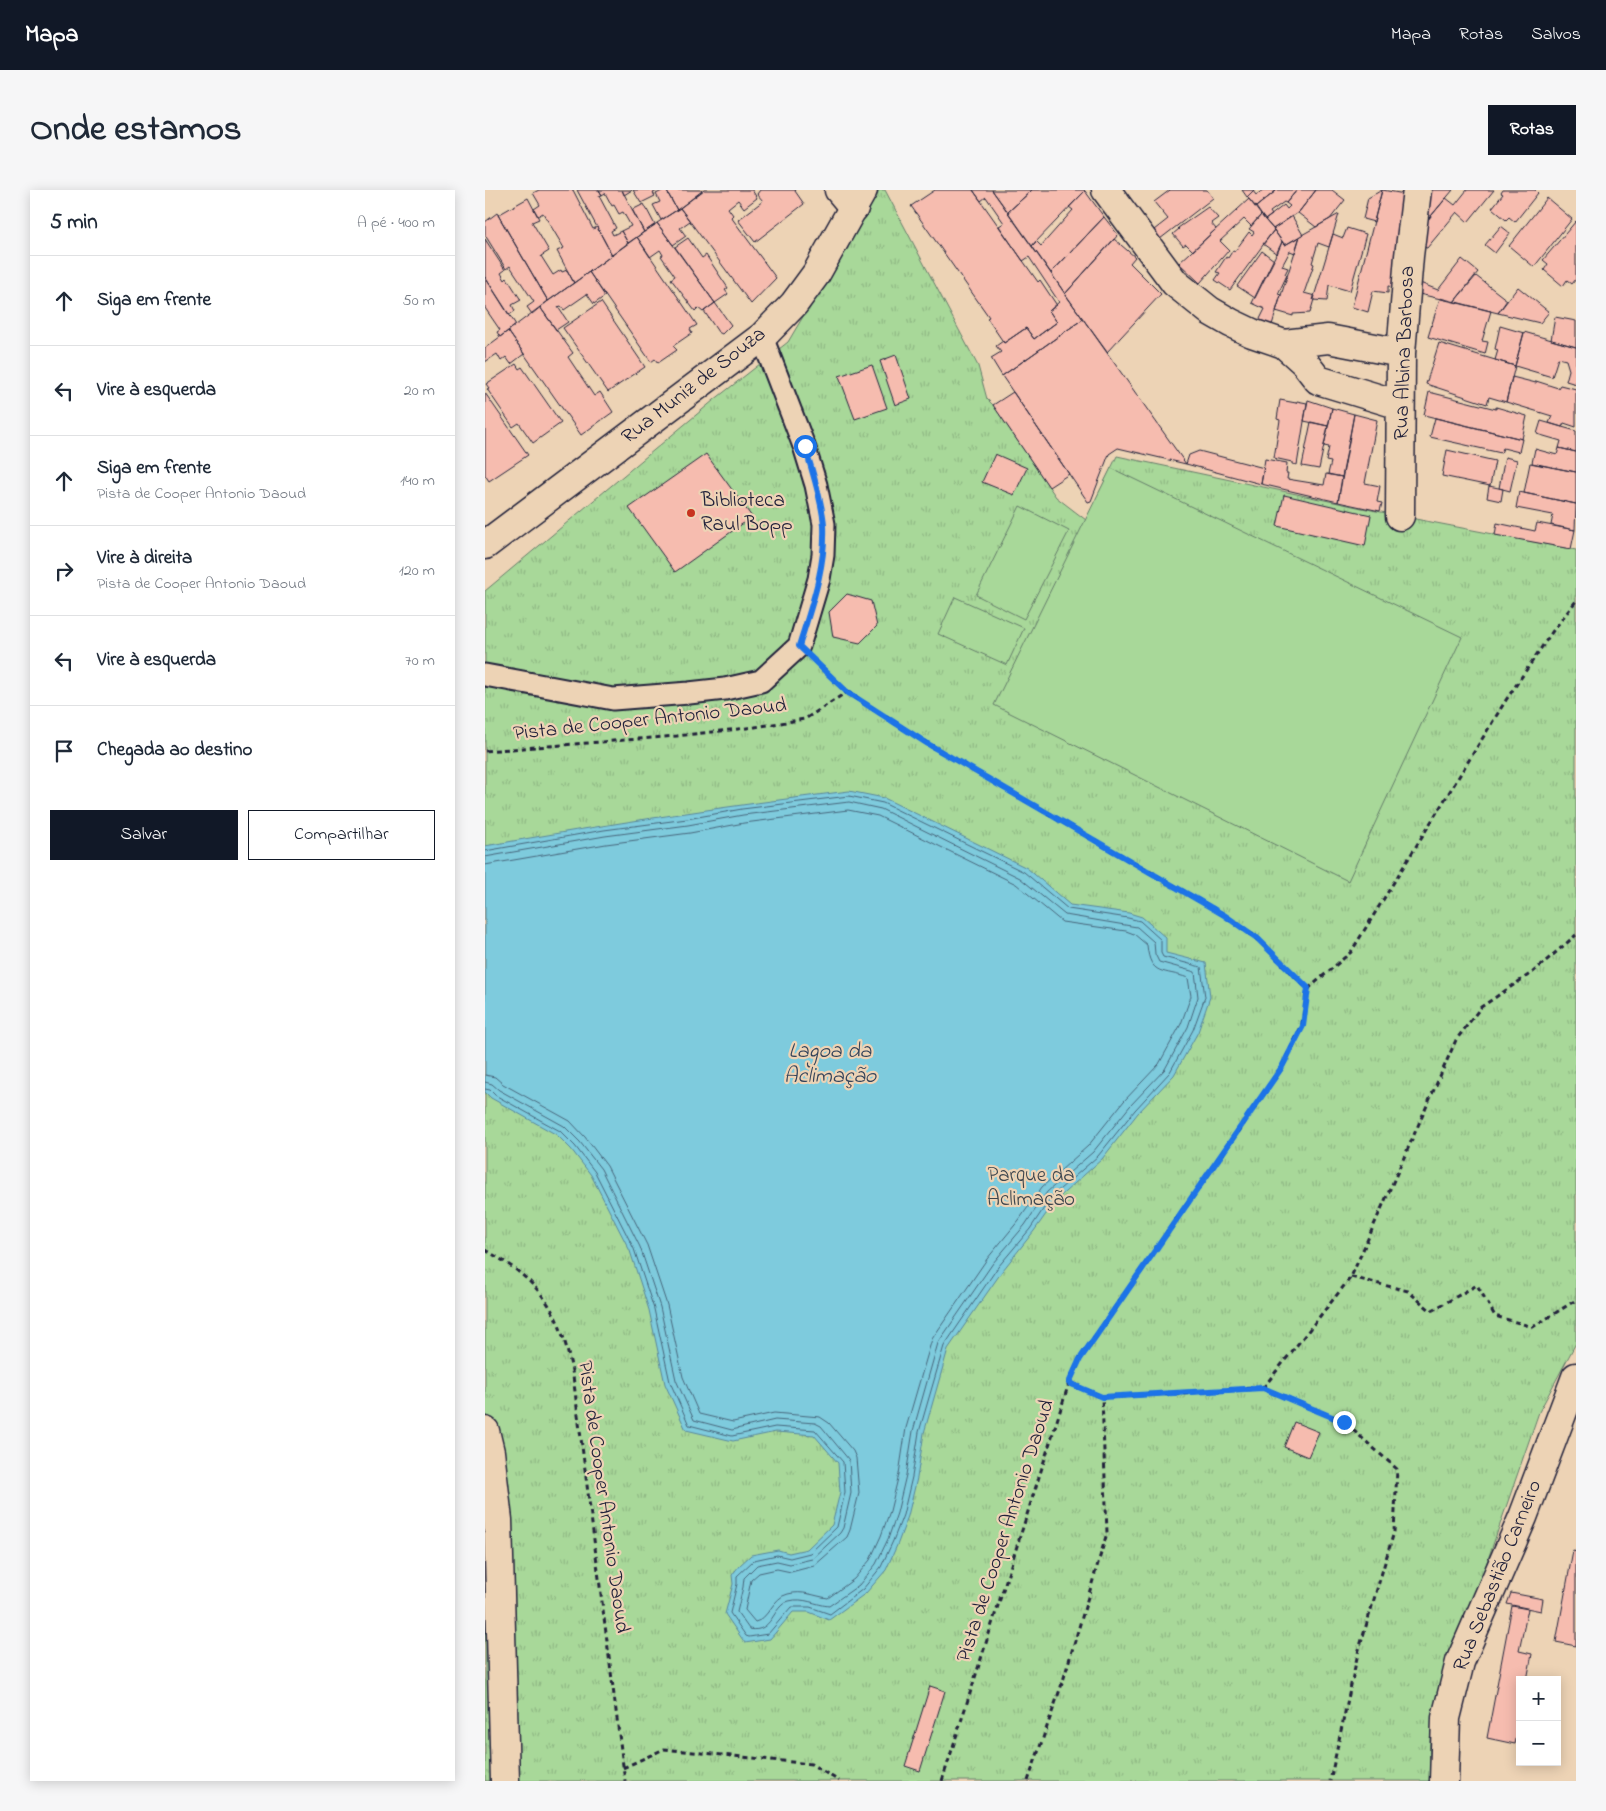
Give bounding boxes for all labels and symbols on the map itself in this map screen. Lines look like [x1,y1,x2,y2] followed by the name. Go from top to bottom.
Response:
[1387,265,1423,441] street label: Rua Albina Barbosa
[615,320,773,452] street label: Rua Muniz de Souza
[794,435,817,458] route start
[700,486,793,540] place label: Biblioteca Raul Bopp
[685,507,697,519] marker: Biblioteca Raul Bopp
[512,691,788,749] street label: Pista de Cooper Antonio Daoud
[784,1036,878,1093] water label: Lagoa da Aclimação
[987,1161,1075,1215] park label: Parque da Aclimação
[569,1359,637,1635] street label: Pista de Cooper Antonio Daoud
[949,1396,1063,1666] street label: Pista de Cooper Antonio Daoud
[1333,1411,1356,1434] route end
[1446,1476,1550,1676] street label: Rua Sebastião Carneiro

